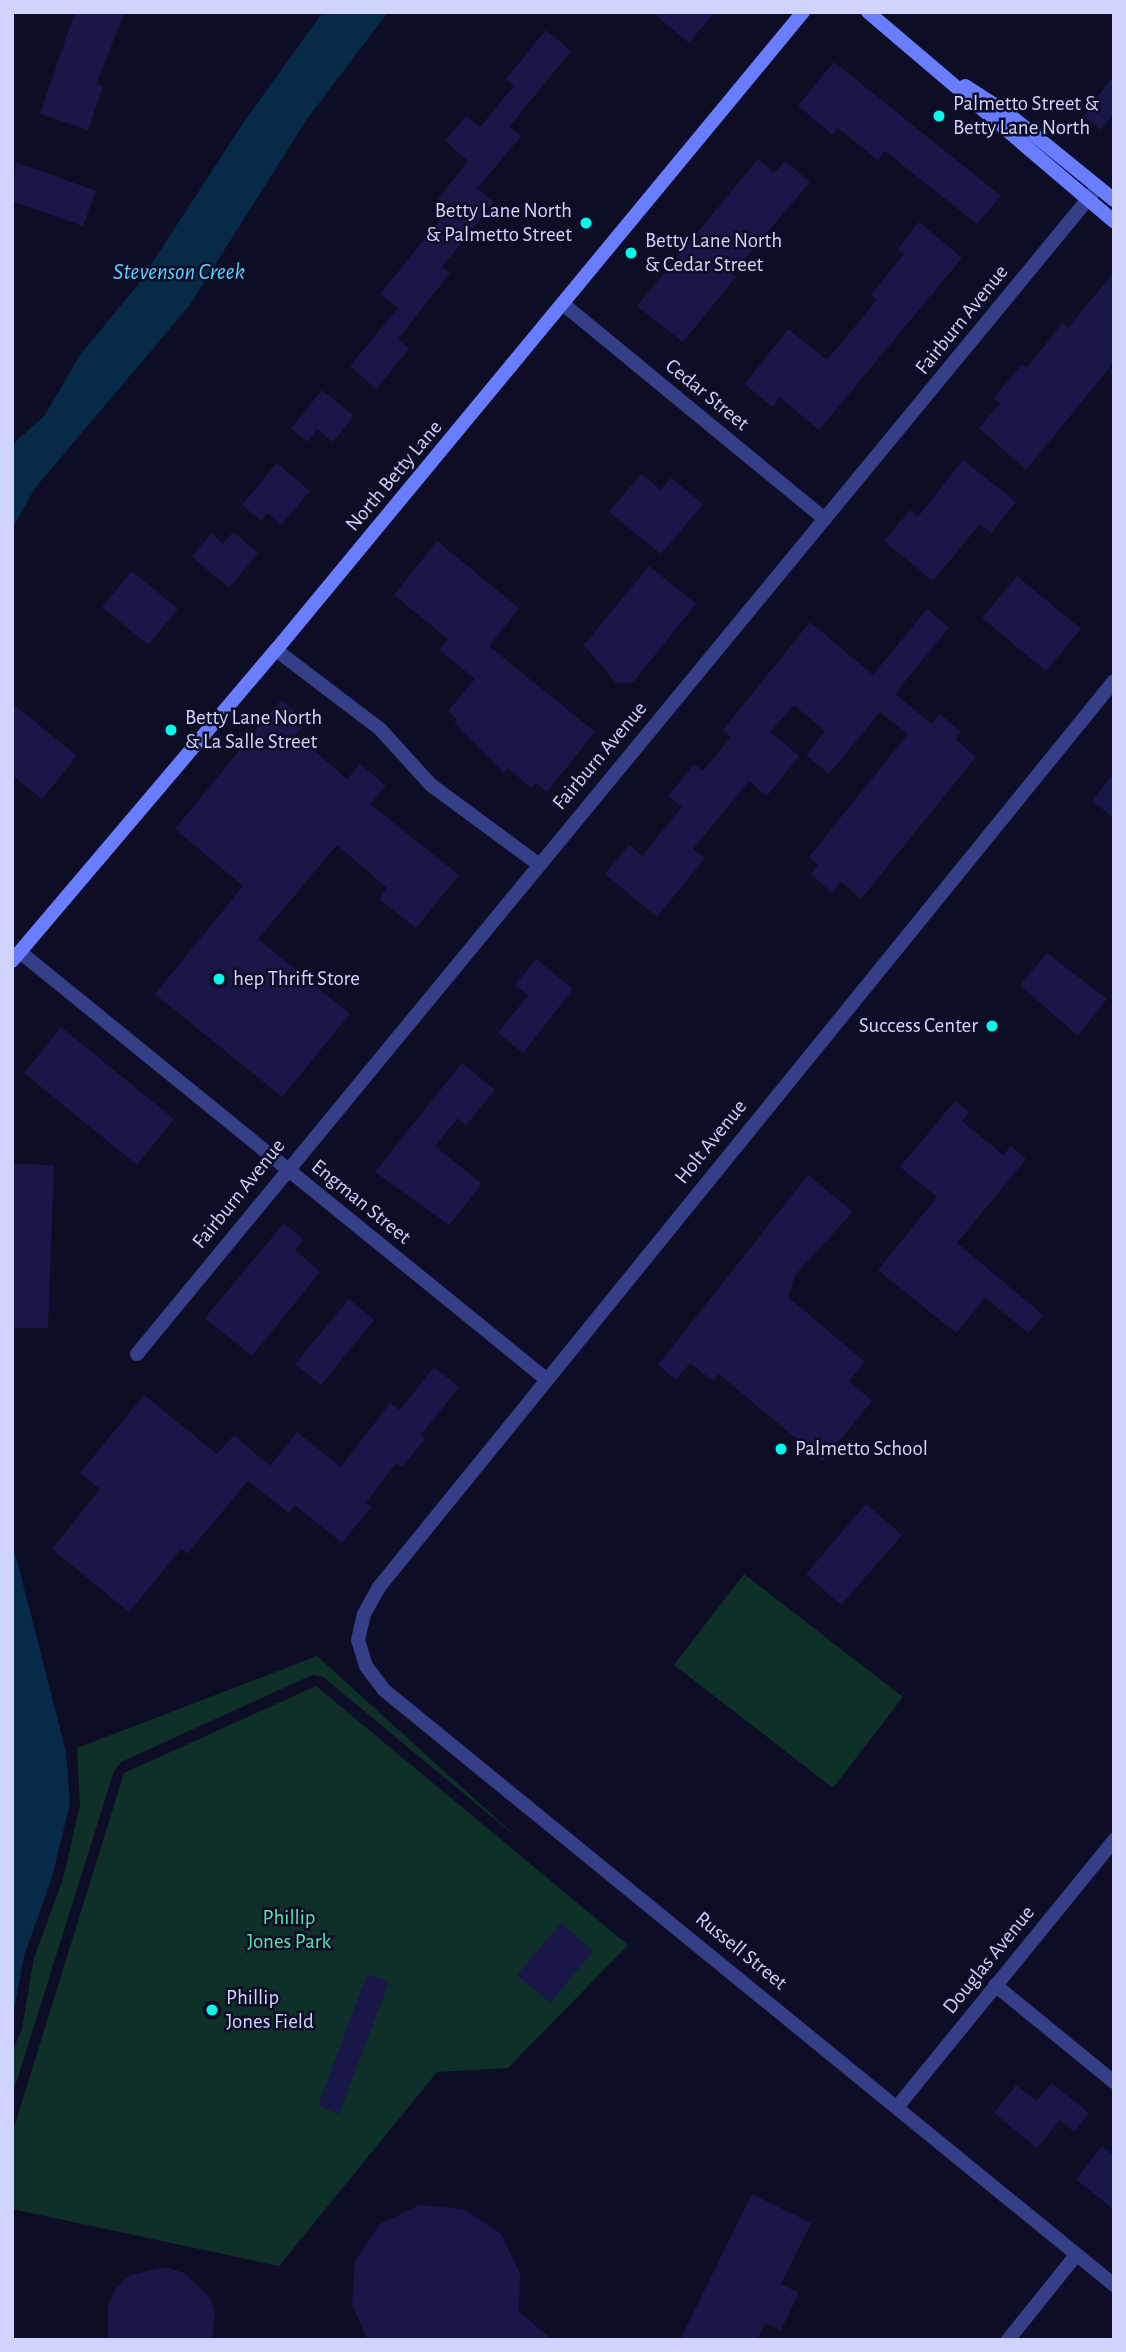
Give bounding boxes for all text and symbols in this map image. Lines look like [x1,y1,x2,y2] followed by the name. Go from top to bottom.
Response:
[953,91,1099,141] place label: Palmetto Street & Betty Lane North
[931,108,947,124] marker: Palmetto Street & Betty Lane North
[426,198,572,248] place label: Betty Lane North & Palmetto Street
[578,215,594,231] marker: Betty Lane North & Palmetto Street
[645,228,782,278] place label: Betty Lane North & Cedar Street
[623,245,639,261] marker: Betty Lane North & Cedar Street
[113,259,245,287] water label: Stevenson Creek
[910,260,1014,380] street label: Fairburn Avenue
[660,354,754,436] street label: Cedar Street
[340,415,448,537] street label: North Betty Lane
[547,697,653,815] street label: Fairburn Avenue
[185,705,322,755] place label: Betty Lane North & La Salle Street
[163,722,179,738] marker: Betty Lane North & La Salle Street
[233,966,360,992] place label: hep Thrift Store
[211,971,227,987] marker: hep Thrift Store
[859,1013,978,1039] place label: Success Center
[984,1018,1000,1034] marker: Success Center
[669,1095,753,1189] street label: Holt Avenue
[187,1134,291,1254] street label: Fairburn Avenue
[306,1154,416,1250] street label: Engman Street
[795,1436,928,1462] place label: Palmetto School
[773,1441,789,1457] marker: Palmetto School
[938,1901,1040,2019] street label: Douglas Avenue
[247,1905,331,1955] park label: Phillip Jones Park
[690,1906,792,1996] street label: Russell Street
[226,1985,314,2035] place label: Phillip Jones Field
[204,2002,220,2018] marker: Phillip Jones Field

